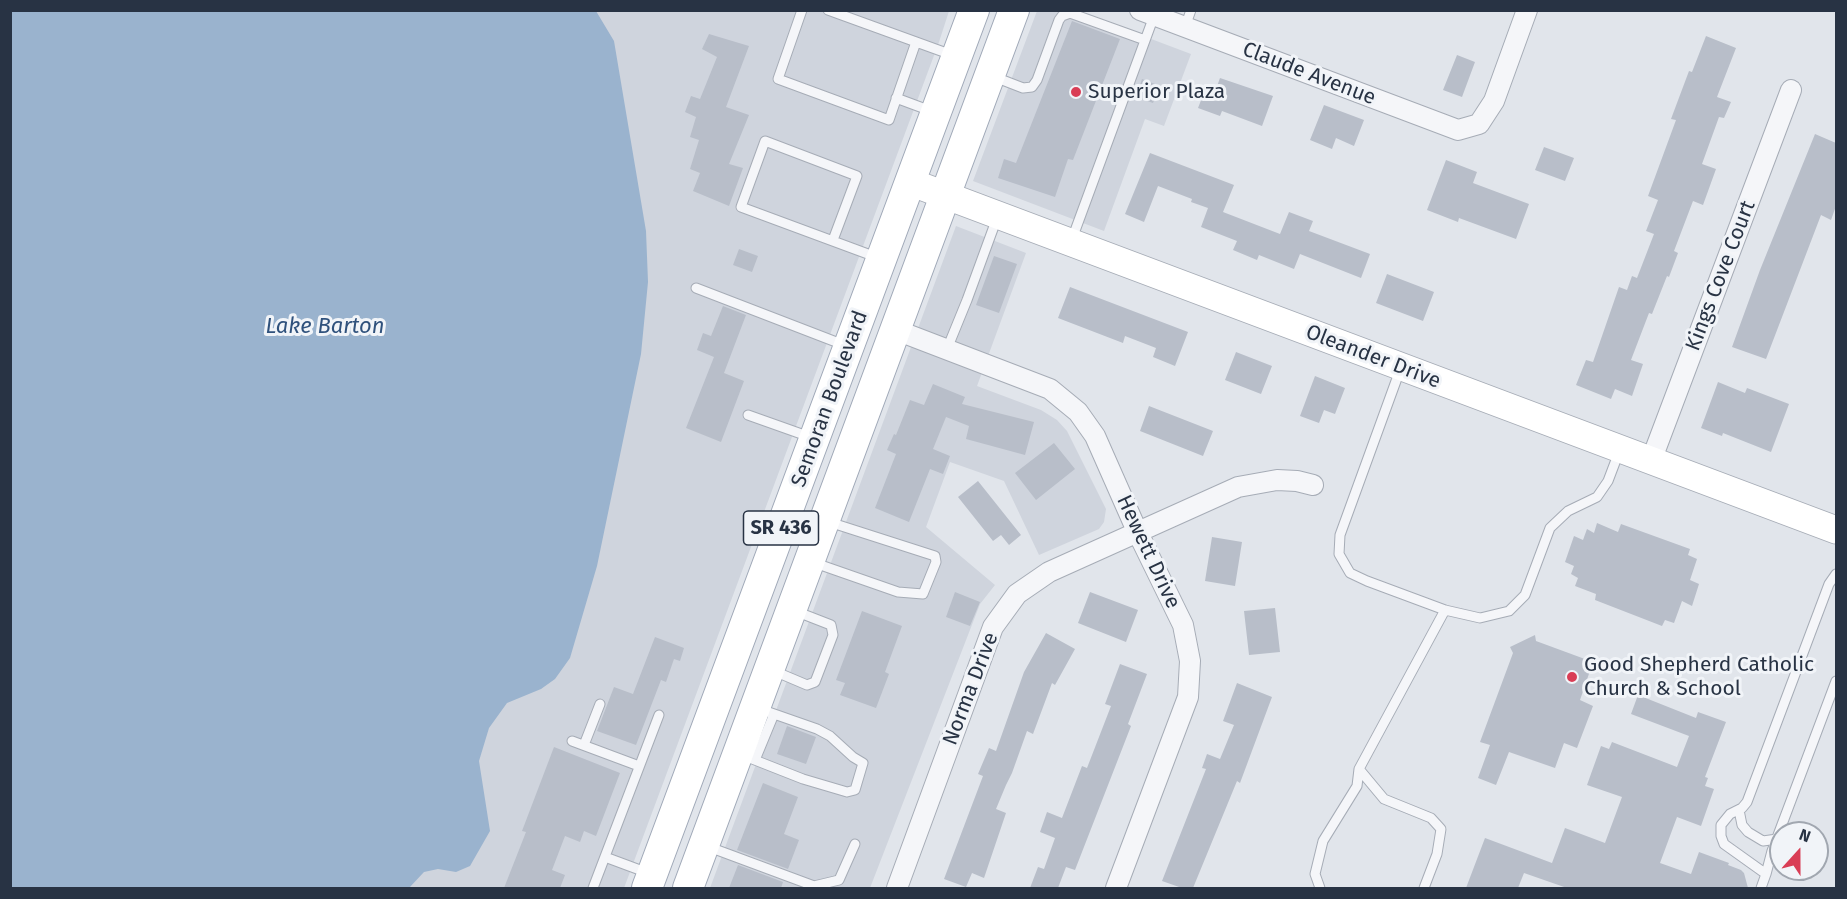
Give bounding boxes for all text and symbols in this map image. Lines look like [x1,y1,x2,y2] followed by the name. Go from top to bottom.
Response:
[1239,37,1379,111] street label: Claude Avenue
[1088,79,1225,105] place label: Superior Plaza
[1069,85,1083,99] marker: Superior Plaza
[1681,197,1761,355] street label: Kings Cove Court
[786,307,874,491] street label: Semoran Boulevard
[266,314,384,340] water label: Lake Barton
[1302,320,1444,394] street label: Oleander Drive
[1111,491,1185,613] street label: Hewett Drive
[744,511,818,545] road number: SR 436
[938,629,1004,749] street label: Norma Drive
[1584,652,1814,702] place label: Good Shepherd Catholic Church & School
[1565,670,1579,684] marker: Good Shepherd Catholic Church & School
[1769,821,1829,881] north arrow
[1797,825,1813,846] text: N

